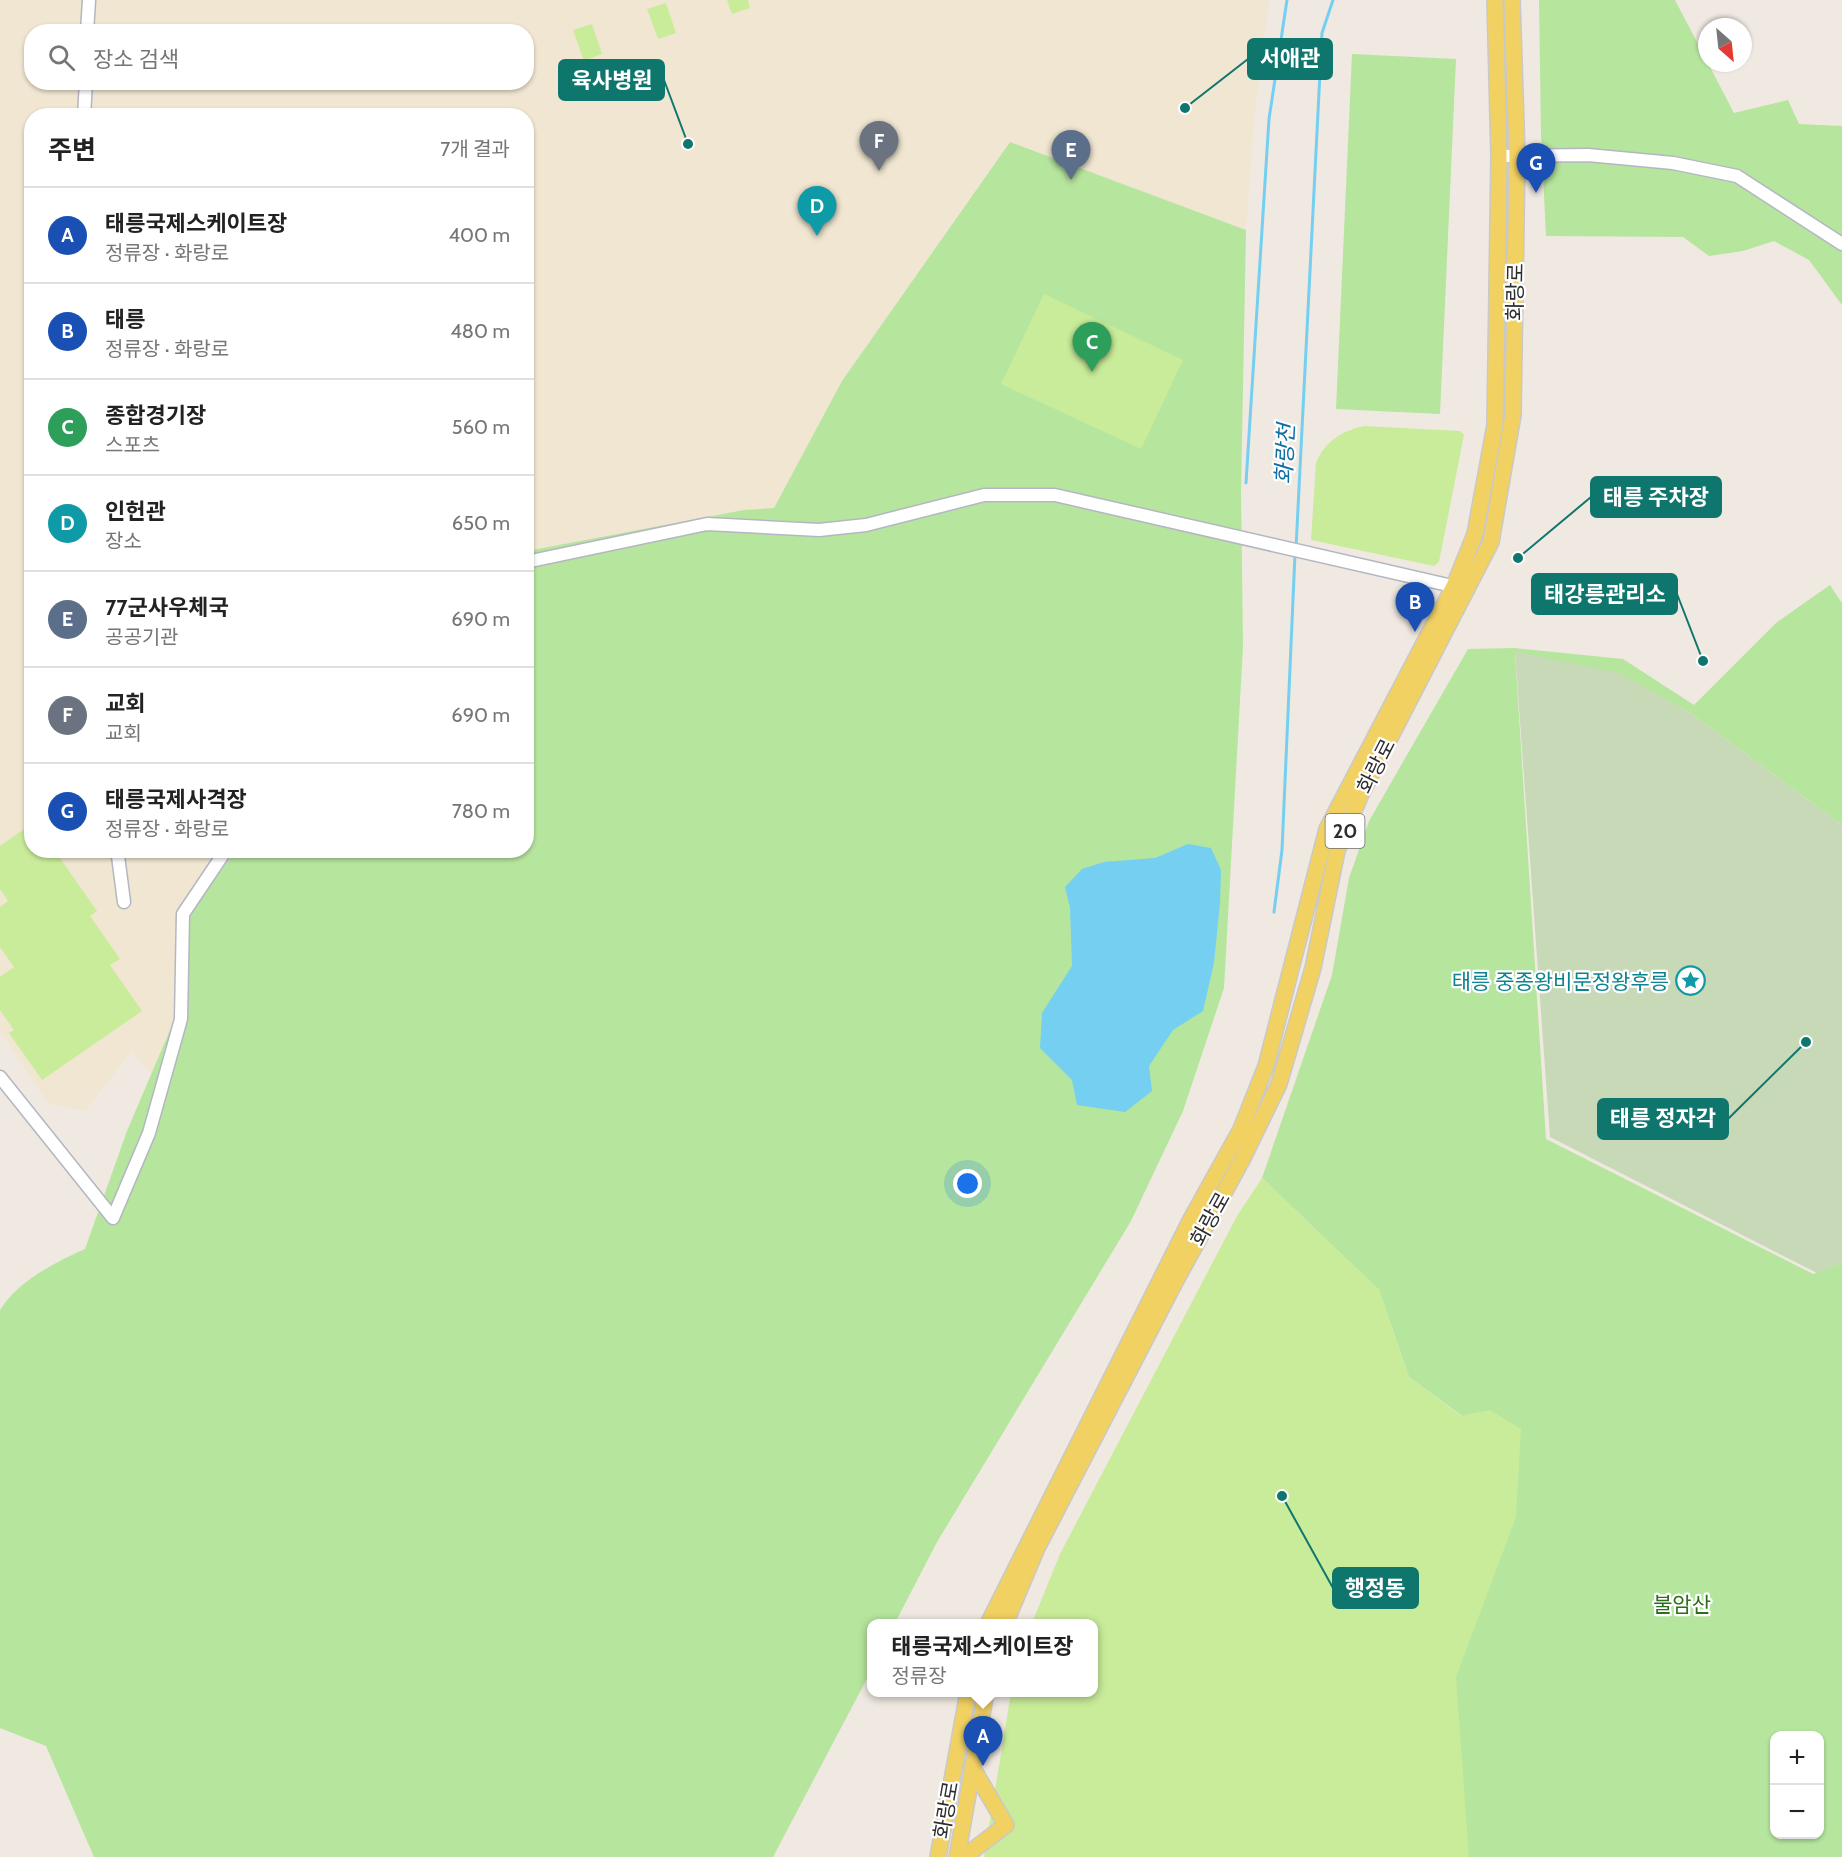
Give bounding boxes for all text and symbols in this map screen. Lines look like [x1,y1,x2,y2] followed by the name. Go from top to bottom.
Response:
[1698,18,1752,72] north arrow
[24,24,534,90] search box
[1248,39,1332,79] callout: 서애관
[45,41,78,74] icon: search
[1260,45,1320,72] text: 서애관
[93,46,179,73] text: 장소 검색
[559,60,664,100] callout: 육사병원
[572,67,652,94] text: 육사병원
[860,122,898,171] pin: F
[1052,130,1090,180] pin: E
[48,134,96,166] text: 주변
[440,137,510,161] text: 7개 결과
[1516,144,1556,193] pin: G
[798,186,836,236] pin: D
[105,210,287,237] text: 태릉국제스케이트장
[61,223,74,247] text: A
[448,223,510,247] text: 400 m
[105,241,229,265] text: 정류장 · 화랑로
[1502,263,1528,321] street label: 화랑로
[105,306,145,333] text: 태릉
[61,319,74,343] text: B
[450,319,510,343] text: 480 m
[1072,322,1112,372] pin: C
[105,337,229,361] text: 정류장 · 화랑로
[105,402,206,429] text: 종합경기장
[61,415,74,439] text: C
[452,415,510,439] text: 560 m
[1270,420,1300,485] water label: 화랑천
[105,433,160,457] text: 스포츠
[1591,477,1721,517] callout: 태릉 주차장
[1603,484,1709,511] text: 태릉 주차장
[105,498,166,525] text: 인헌관
[60,511,75,535] text: D
[452,511,510,535] text: 650 m
[105,529,142,553] text: 장소
[1532,574,1677,614] callout: 태강릉관리소
[1544,581,1666,608] text: 태강릉관리소
[1396,582,1434,632] pin: B
[105,594,229,621] text: 77군사우체국
[62,607,73,631] text: E
[451,607,510,631] text: 690 m
[105,625,179,649] text: 공공기관
[105,690,145,717] text: 교회
[62,703,73,727] text: F
[451,703,510,727] text: 690 m
[105,721,142,745] text: 교회
[1352,734,1400,798] street label: 화랑로
[105,786,247,813] text: 태릉국제사격장
[61,799,74,823] text: G
[452,799,510,823] text: 780 m
[1326,814,1364,848] road number: 20
[105,817,229,841] text: 정류장 · 화랑로
[1674,965,1706,997] place icon: 태릉 중종왕비문정왕후릉
[1452,969,1669,994] place label: 태릉 중종왕비문정왕후릉
[1598,1099,1728,1139] callout: 태릉 정자각
[1610,1105,1716,1132] text: 태릉 정자각
[953,1169,982,1198] your location
[1185,1188,1235,1250] street label: 화랑로
[1333,1568,1418,1608] callout: 행정동
[1345,1575,1405,1602] text: 행정동
[1653,1592,1711,1617] park label: 불암산
[867,1619,1098,1697] popup
[891,1633,1074,1660] text: 태릉국제스케이트장
[891,1664,947,1688] text: 정류장
[964,1716,1002,1766] pin: A
[1770,1731,1824,1839] map controls
[1770,1731,1824,1785] button: +
[929,1779,963,1841] street label: 화랑로
[1770,1785,1824,1839] button: −

